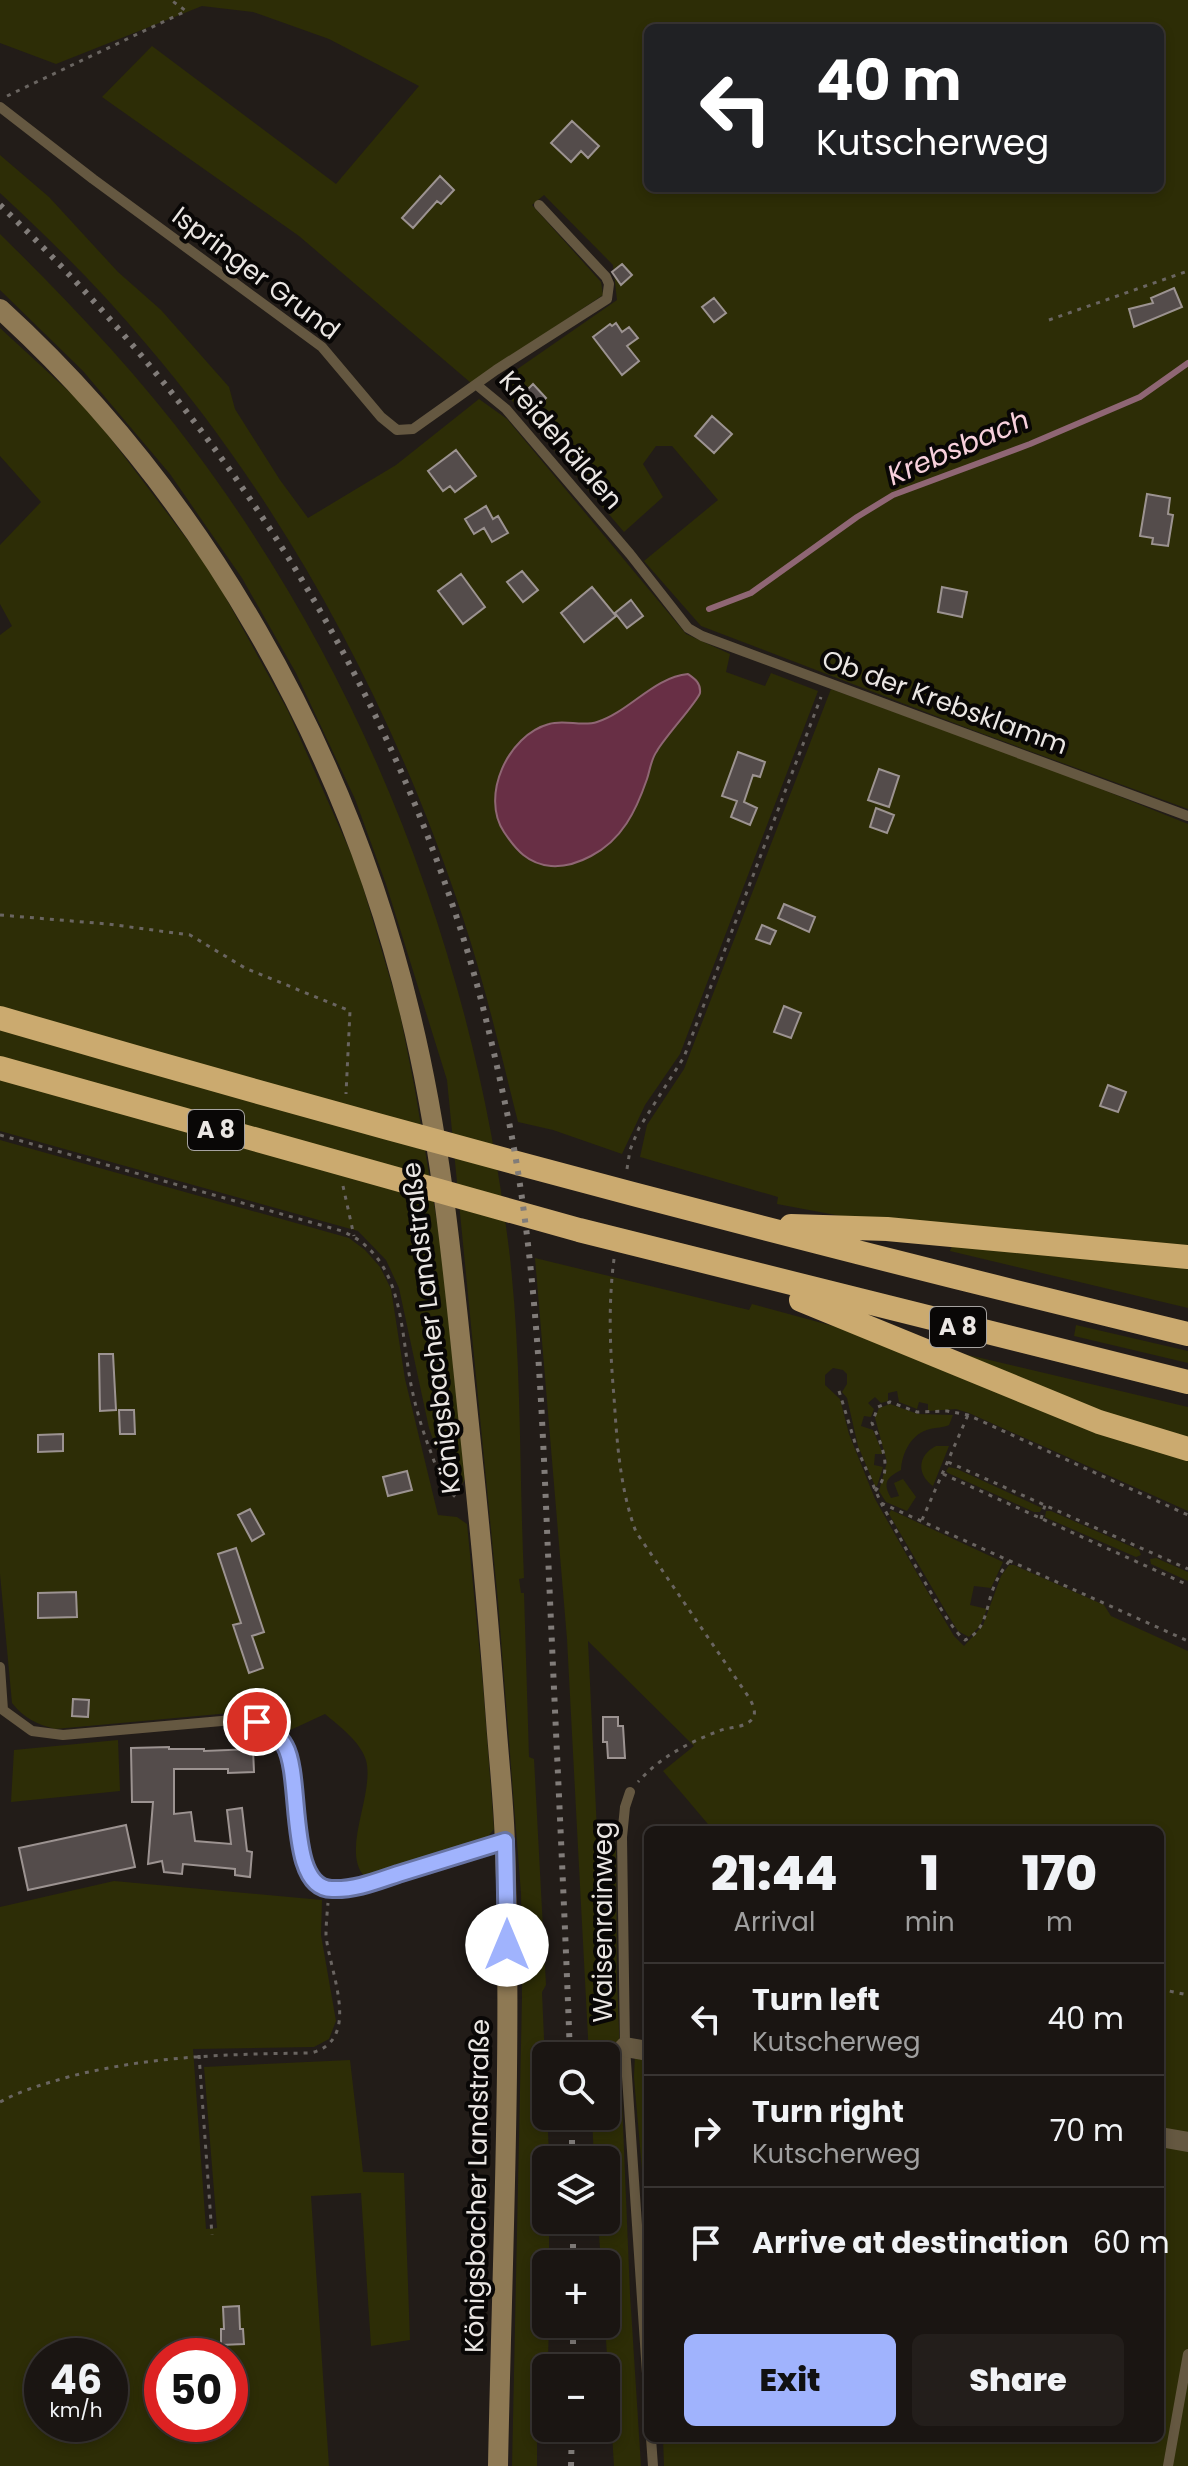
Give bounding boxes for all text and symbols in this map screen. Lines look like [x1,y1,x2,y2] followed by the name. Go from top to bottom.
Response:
[816,41,962,120] text: 40 m
[684,56,788,160] icon: left
[816,117,1049,168] text: Kutscherweg
[165,198,347,348] street label: Ispringer Grund
[491,363,631,517] street label: Kreidehälden
[881,400,1035,495] water label: Krebsbach
[817,641,1073,763] street label: Ob der Krebsklamm
[188,1110,244,1150] road number: A 8
[393,1160,469,1496] street label: Königsbacher Landstraße
[930,1307,986,1347] road number: A 8
[223,1688,291,1756] pin
[235,1700,279,1744] icon: arrive
[585,1821,621,2023] street label: Waisenrainweg
[711,1840,838,1907] text: 21:44
[920,1840,939,1907] text: 1
[1022,1840,1097,1907] text: 170
[465,1903,549,1987] position arrow
[733,1904,815,1940] text: Arrival
[905,1904,955,1940] text: min
[1046,1904,1073,1940] text: m
[752,1978,880,2021] text: Turn left
[684,1997,728,2041] icon: left
[1047,1997,1124,2040] text: 40 m
[456,2019,498,2353] street label: Königsbacher Landstraße
[752,2024,921,2060] text: Kutscherweg
[532,2042,620,2442] map controls
[532,2042,620,2130] button: search
[752,2090,904,2133] text: Turn right
[684,2109,728,2153] icon: right
[1050,2109,1124,2152] text: 70 m
[752,2136,921,2172] text: Kutscherweg
[532,2146,620,2234] button: layers
[684,2221,728,2265] icon: arrive
[752,2221,1069,2264] text: Arrive at destination
[1093,2221,1170,2264] text: 60 m
[532,2250,620,2338] button: +
[684,2334,896,2426] button: Exit
[912,2334,1124,2426] button: Share
[144,2338,248,2442] speed limit sign: 50
[50,2352,102,2408] text: 46
[532,2354,620,2442] button: −
[49,2396,103,2424] text: km/h

